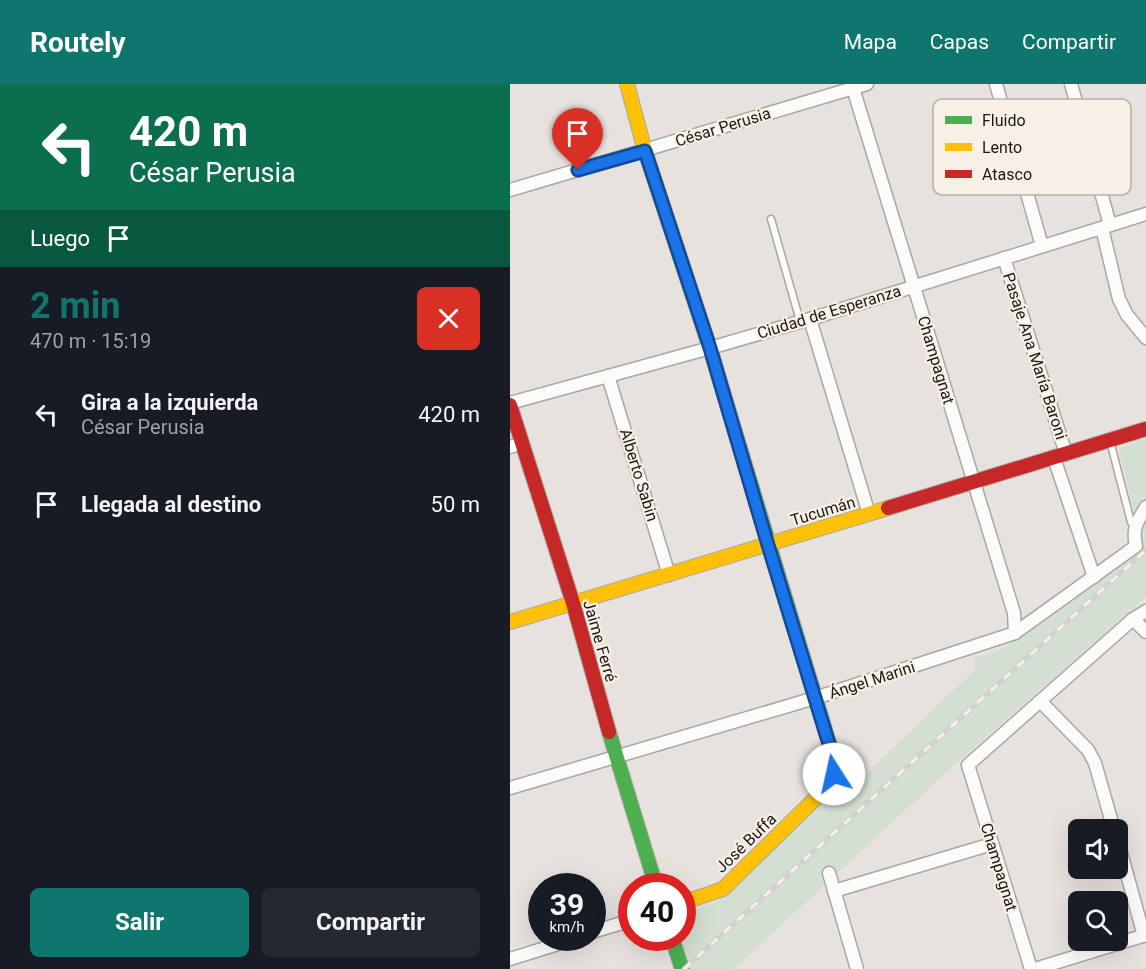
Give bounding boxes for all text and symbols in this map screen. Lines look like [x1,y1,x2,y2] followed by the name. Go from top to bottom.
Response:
[30,26,126,59] text: Routely
[844,30,897,54] text: Mapa
[930,30,989,54] text: Capas
[1022,30,1116,54] text: Compartir
[933,99,1131,195] legend
[673,103,773,151] street label: César Perusia
[129,107,248,156] text: 420 m
[30,108,108,186] icon: left
[552,108,603,170] pin
[982,111,1026,130] text: Fluido
[561,117,594,150] icon: arrive
[982,138,1022,157] text: Lento
[129,157,296,189] text: César Perusia
[982,165,1032,184] text: Atasco
[102,222,135,255] icon: arrive
[30,226,90,251] text: Luego
[999,270,1071,442] street label: Pasaje Ana María Baroni
[755,281,903,343] street label: Ciudad de Esperanza
[30,285,121,327] text: 2 min
[417,287,480,350] button: close
[914,314,958,406] street label: Champagnat
[30,329,151,353] text: 470 m · 15:19
[81,390,258,415] text: Gira a la izquierda
[30,398,63,431] icon: left
[418,402,480,427] text: 420 m
[81,415,205,439] text: César Perusia
[616,426,662,524] street label: Alberto Sabin
[30,488,63,521] icon: arrive
[81,492,261,517] text: Llegada al destino
[431,492,480,517] text: 50 m
[788,492,858,530] street label: Tucumán
[579,598,621,684] street label: Jaime Ferré
[827,657,917,703] street label: Ángel Marini
[802,742,866,806] position arrow
[712,809,780,877] street label: José Buffa
[1068,819,1128,951] map controls
[1068,819,1128,879] button: sound
[977,821,1021,913] street label: Champagnat
[618,873,696,951] speed limit sign: 40
[550,887,584,922] text: 39
[30,888,249,957] button: Salir
[261,888,480,957] button: Compartir
[1068,891,1128,951] button: search
[549,918,585,936] text: km/h

